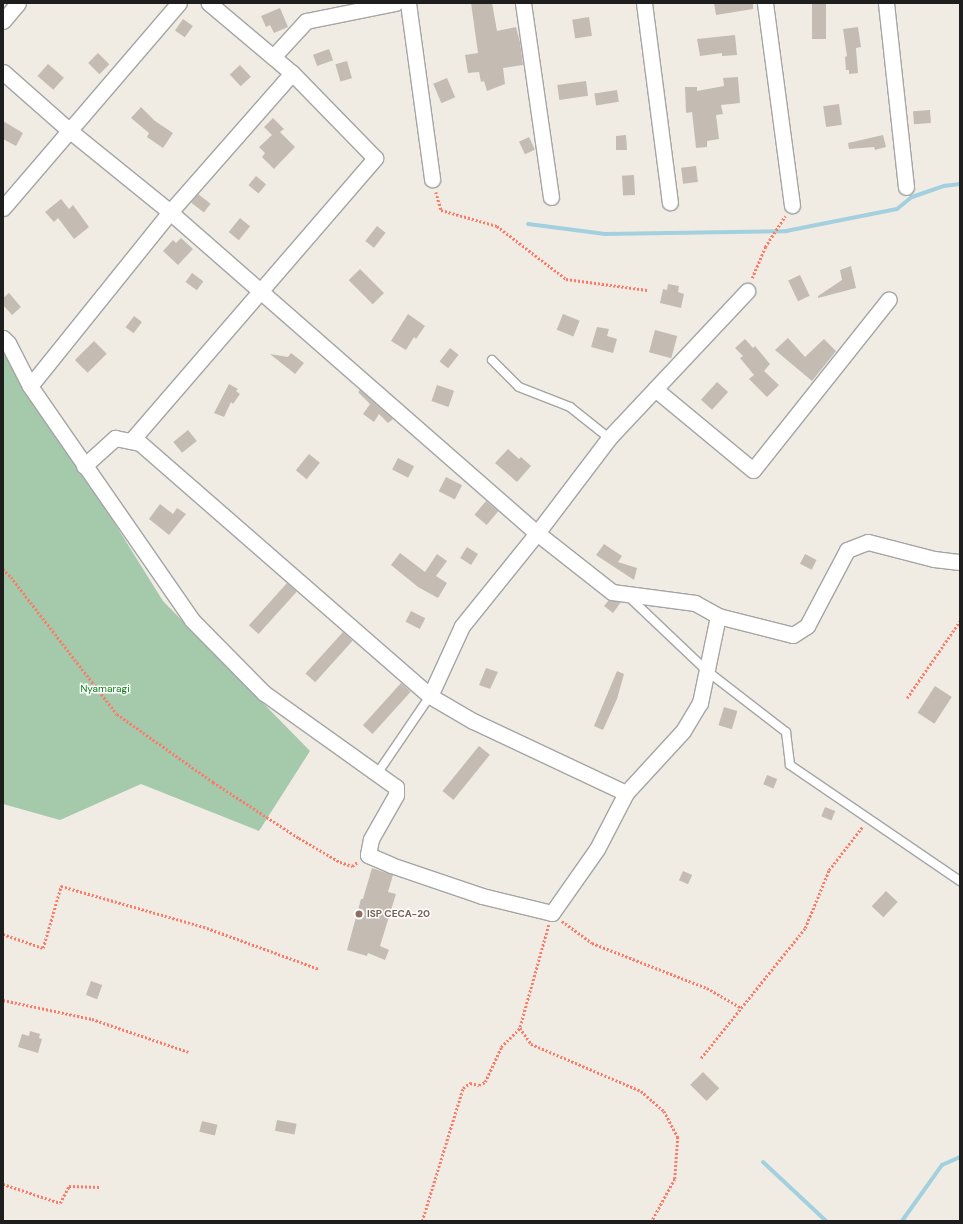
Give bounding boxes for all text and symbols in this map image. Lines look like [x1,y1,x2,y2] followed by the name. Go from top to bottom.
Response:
[80,683,130,695] park label: Nyamaragi
[367,908,430,920] place label: ISP CECA-20
[354,909,364,919] marker: ISP CECA-20

